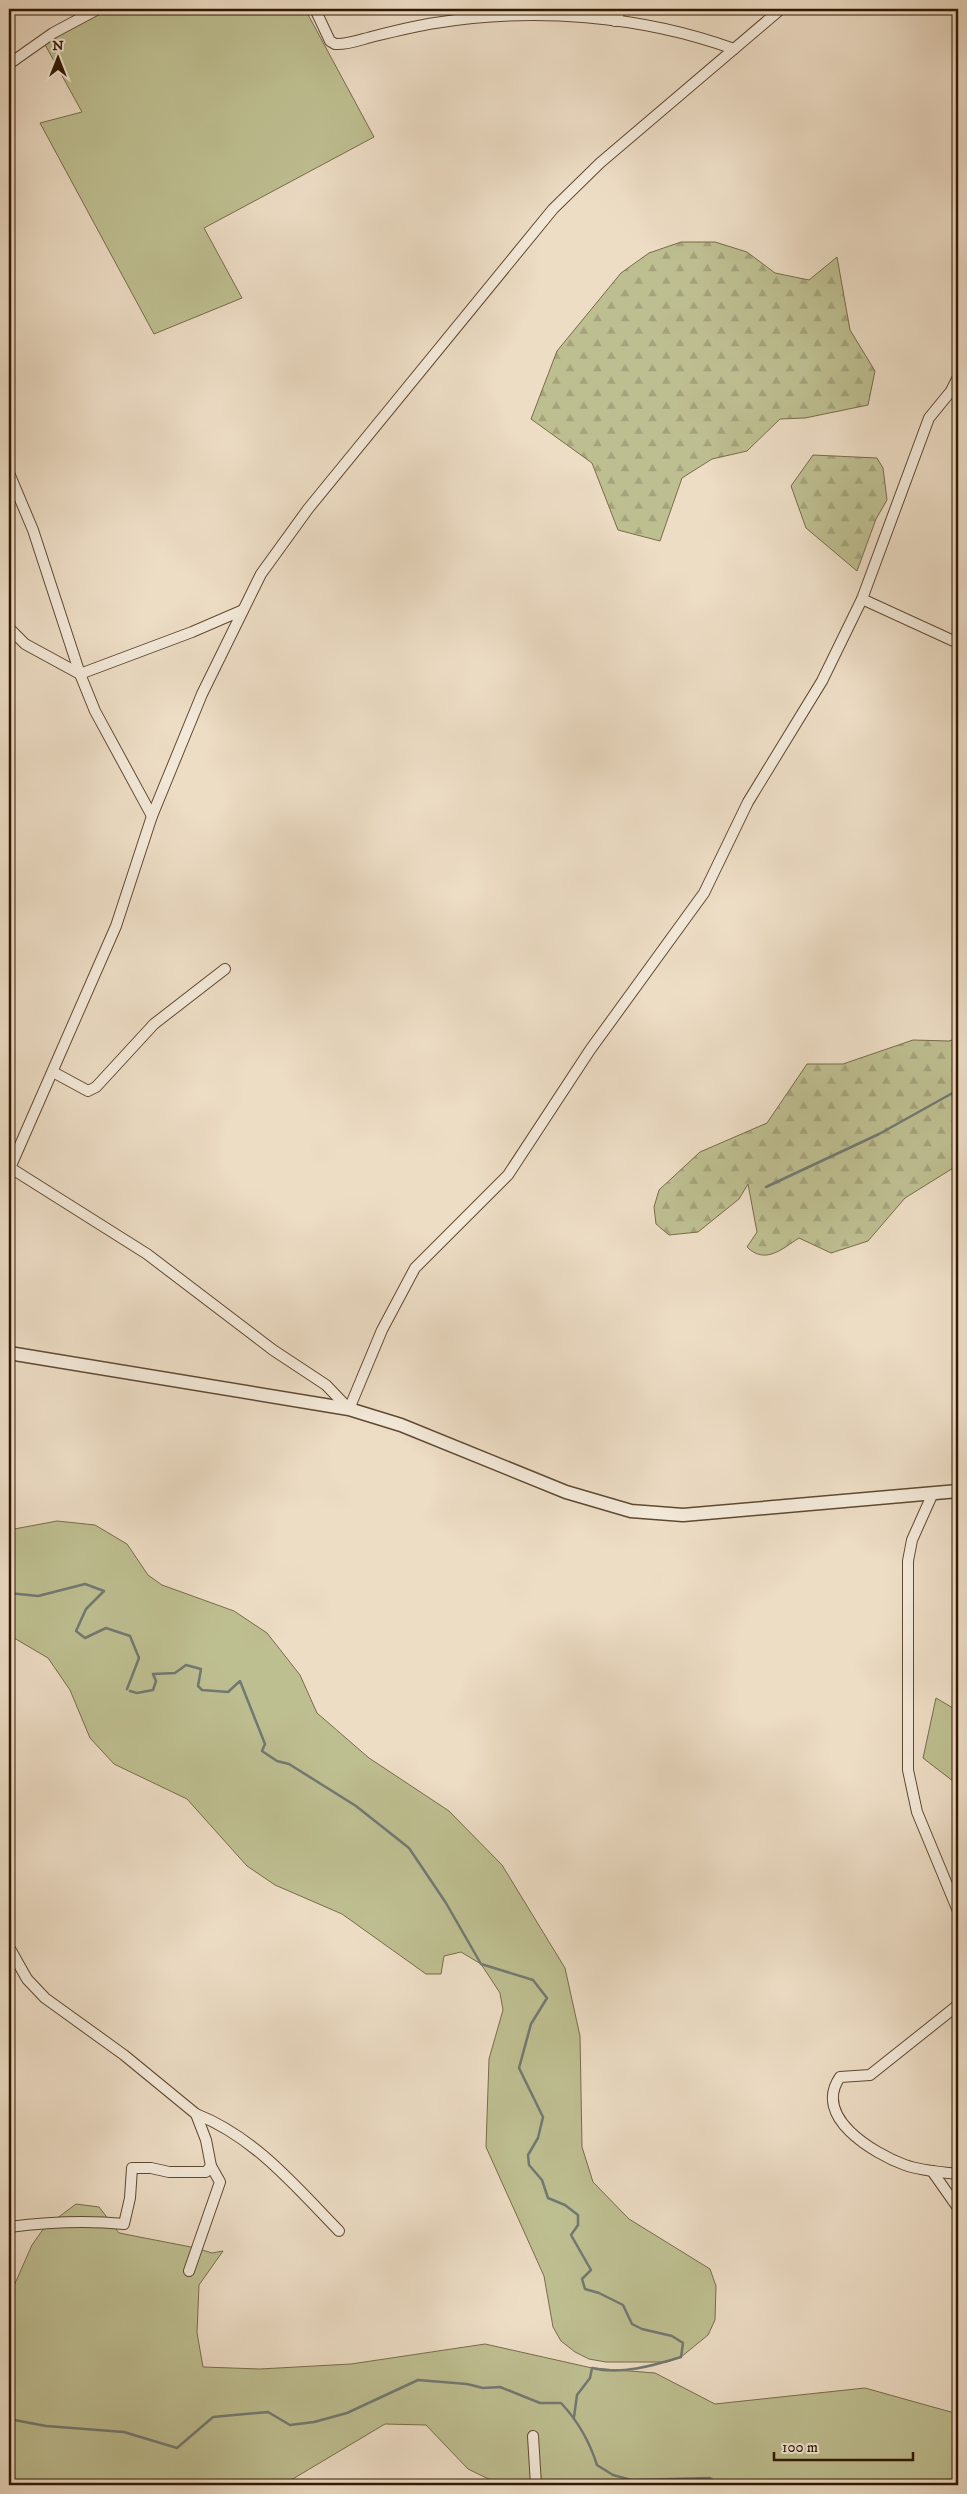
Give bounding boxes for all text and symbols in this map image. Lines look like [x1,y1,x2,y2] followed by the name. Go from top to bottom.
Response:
[32,32,82,82] north arrow
[52,37,64,55] text: N
[774,2429,913,2461] scale bar
[782,2438,818,2457] text: 100 m

